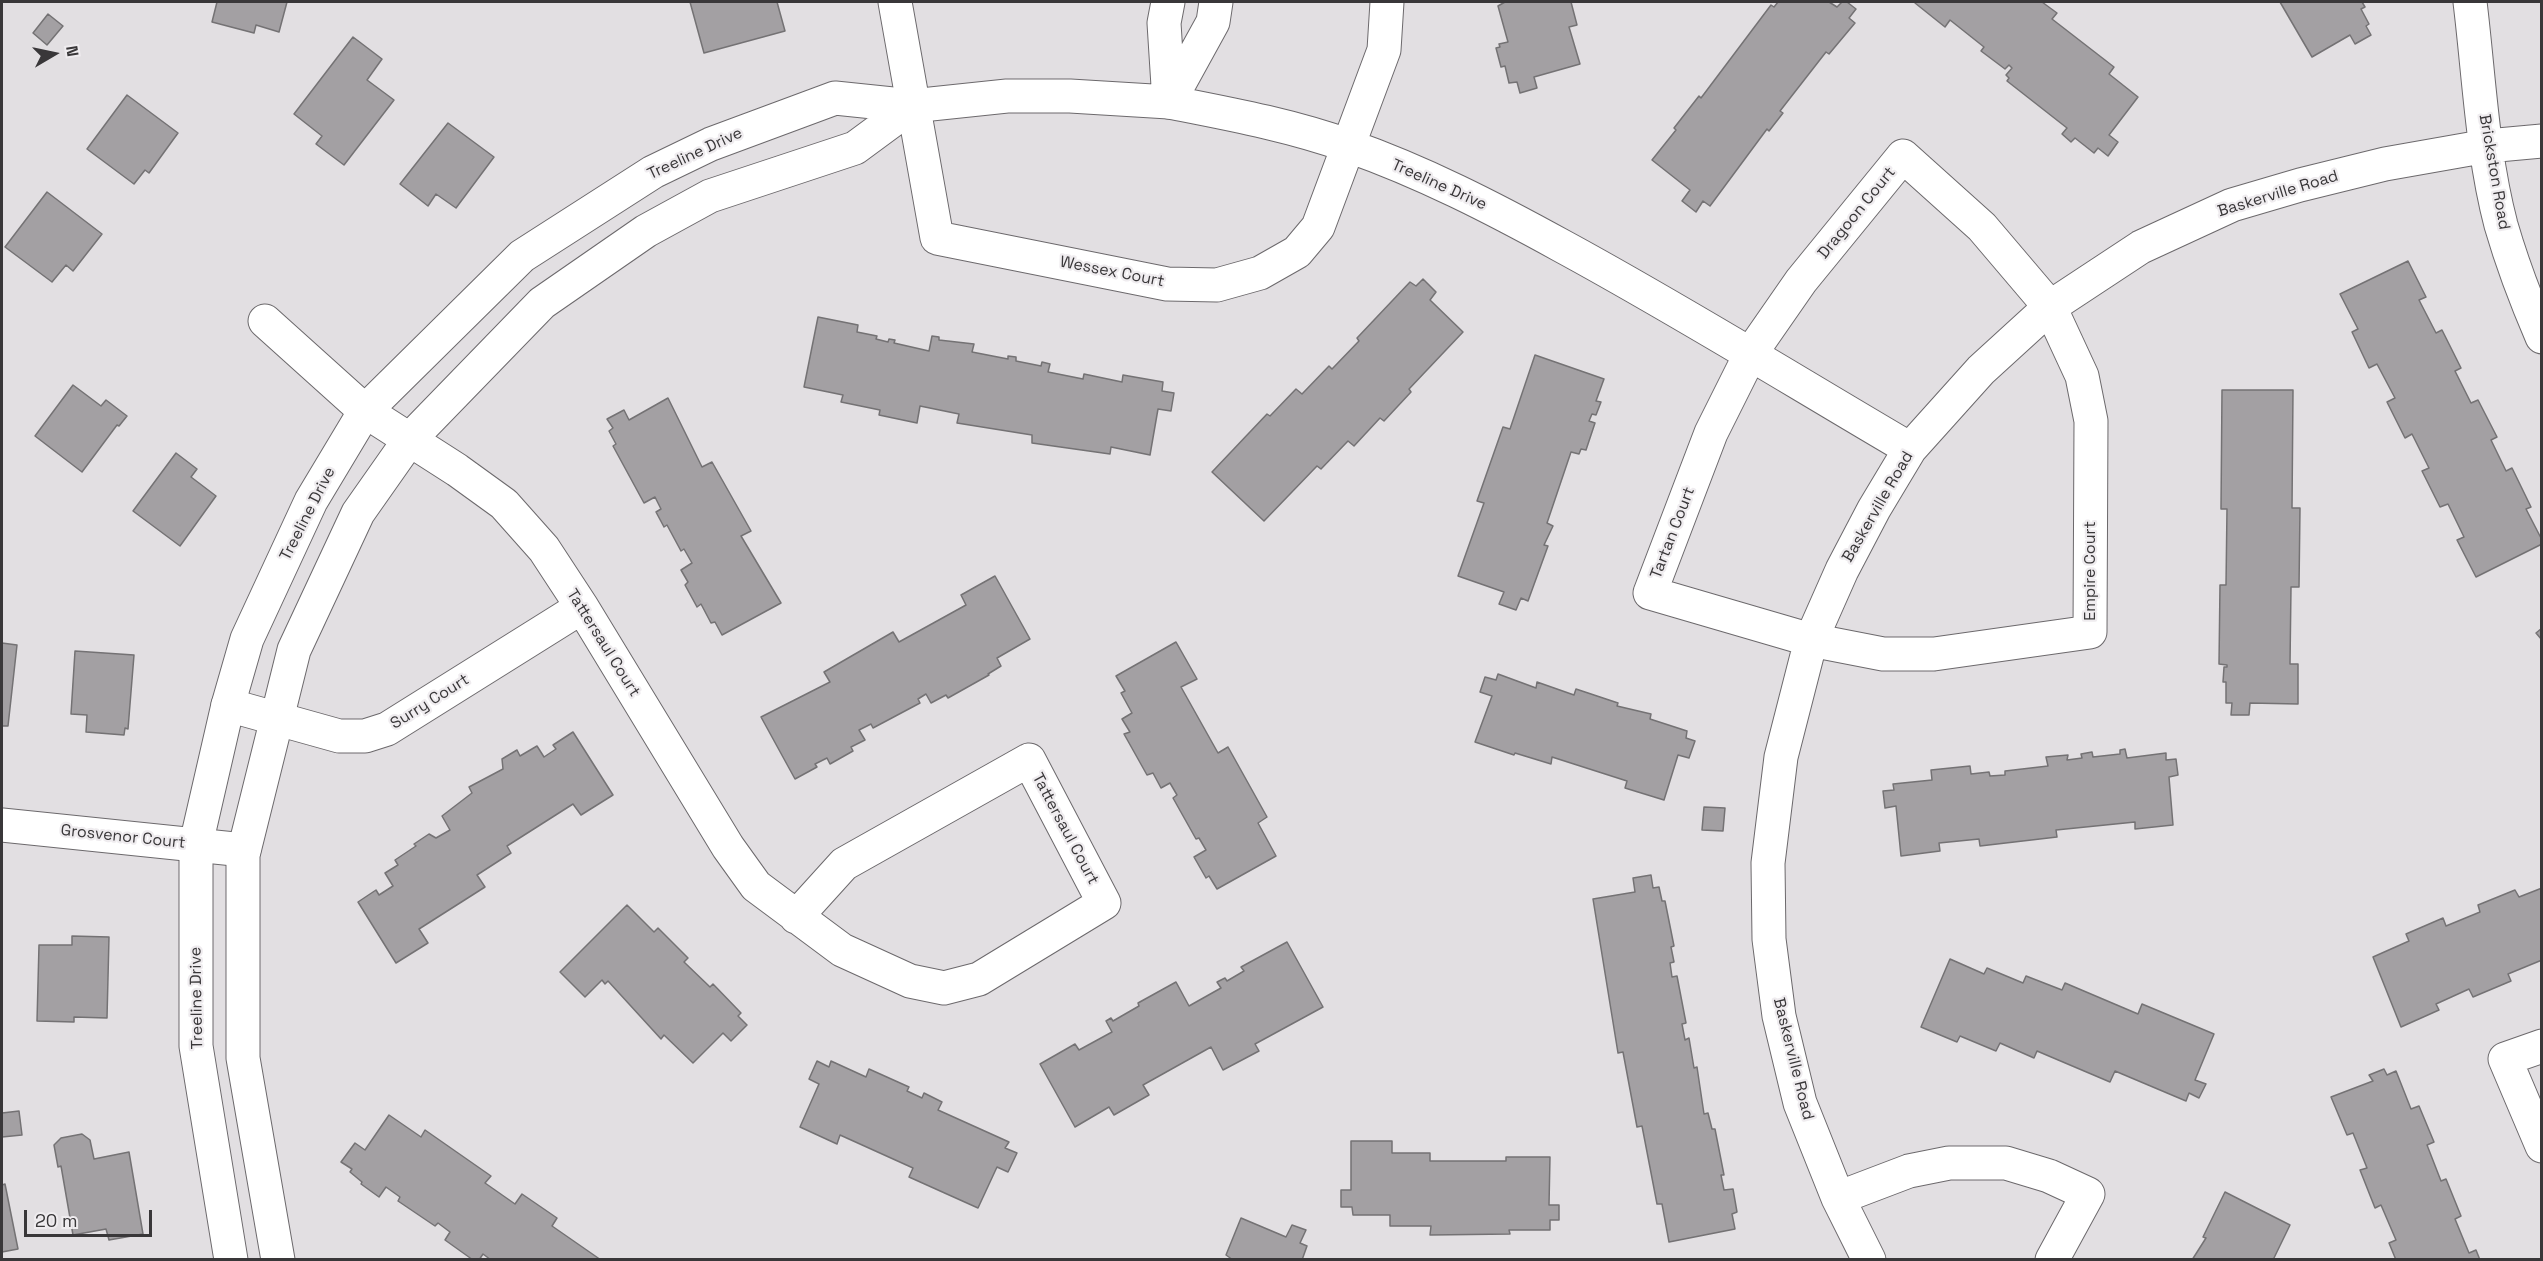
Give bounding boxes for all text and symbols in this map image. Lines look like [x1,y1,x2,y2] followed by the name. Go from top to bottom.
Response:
[24,24,84,84] north arrow
[61,44,83,58] text: N
[2474,113,2514,231] street label: Brickston Road
[645,124,745,184] street label: Treeline Drive
[1388,155,1490,215] street label: Treeline Drive
[1814,163,1900,263] street label: Dragoon Court
[2215,167,2341,221] street label: Baskerville Road
[1058,252,1166,292] street label: Wessex Court
[1838,448,1918,566] street label: Baskerville Road
[276,464,340,564] street label: Treeline Drive
[1647,484,1699,582] street label: Tartan Court
[2081,521,2101,621] street label: Empire Court
[562,586,644,700] street label: Tattersaul Court
[387,670,473,734] street label: Surry Court
[1028,770,1102,888] street label: Tattersaul Court
[60,821,186,853] street label: Grosvenor Court
[187,947,207,1049] street label: Treeline Drive
[1769,996,1817,1122] street label: Baskerville Road
[27,1198,154,1236] scale bar
[35,1209,78,1232] text: 20 m

